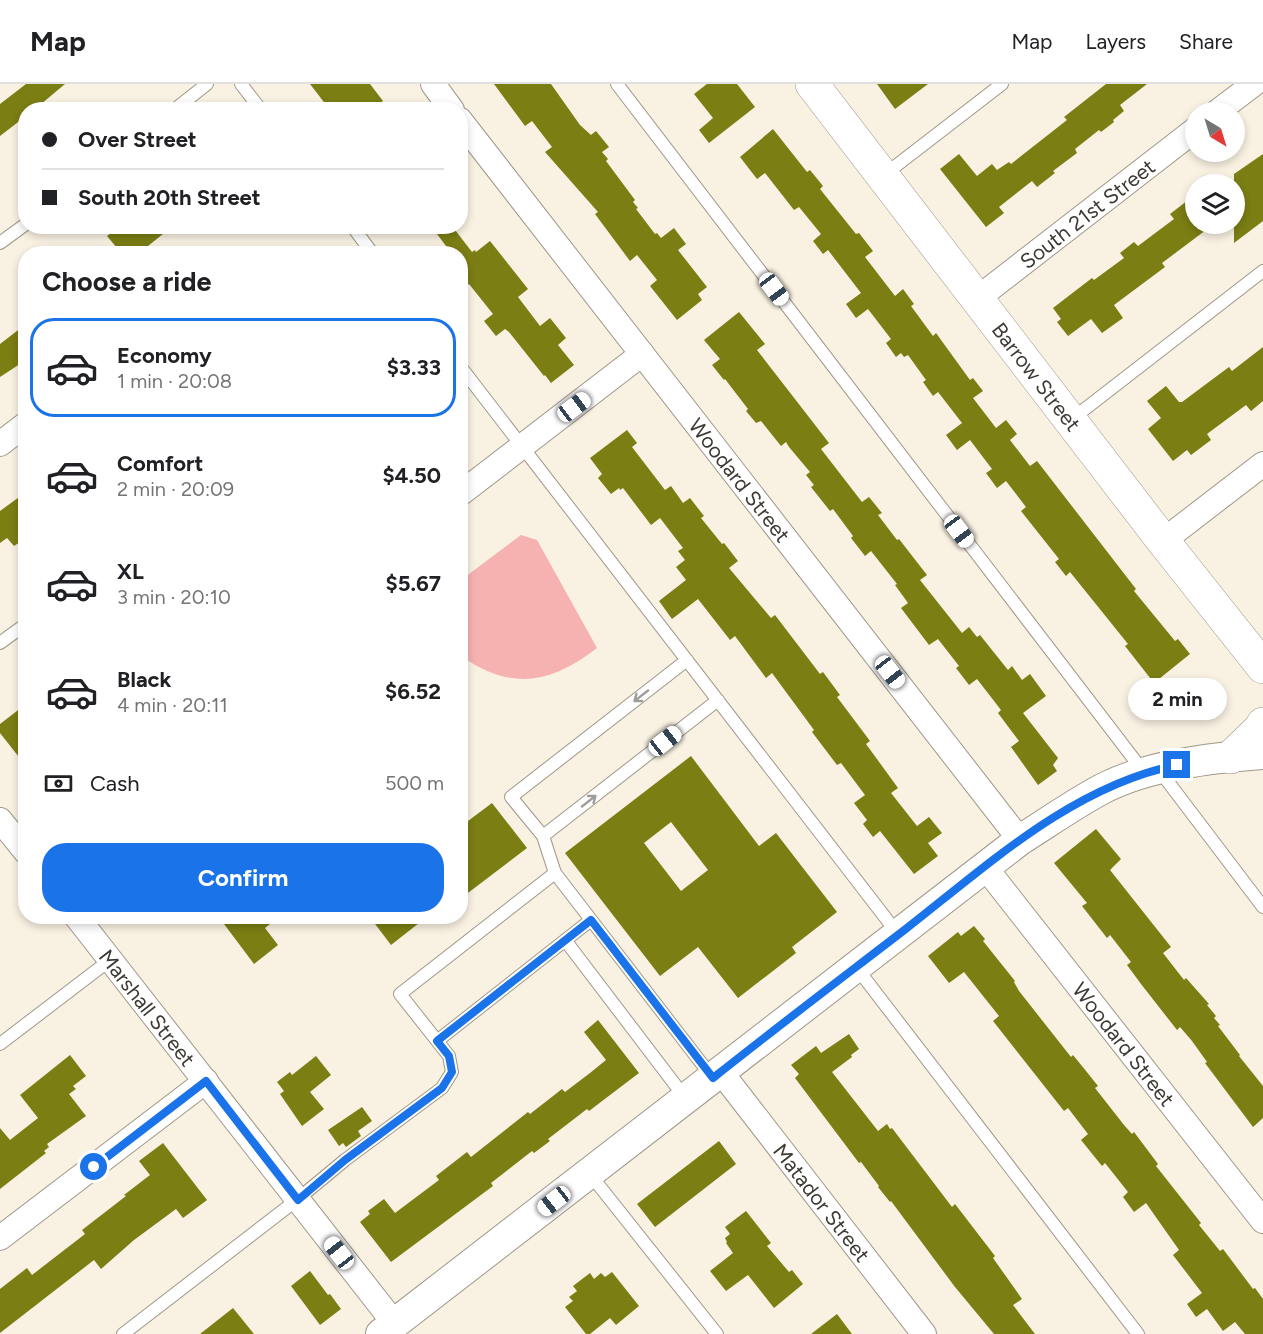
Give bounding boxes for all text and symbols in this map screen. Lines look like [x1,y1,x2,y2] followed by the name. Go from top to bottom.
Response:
[30,24,86,58] text: Map
[1012,29,1052,54] text: Map
[1085,29,1146,54] text: Layers
[1179,29,1233,54] text: Share
[1185,102,1245,162] north arrow
[1185,102,1245,234] map controls
[78,126,197,153] text: Over Street
[1015,153,1160,274] street label: South 21st Street
[1185,174,1245,234] button: layers
[78,184,261,211] text: South 20th Street
[42,265,211,298] text: Choose a ride
[756,269,792,309] car
[987,317,1086,436] street label: Barrow Street
[45,341,99,395] icon: car
[117,342,212,369] text: Economy
[387,354,441,381] text: $3.33
[117,369,232,393] text: 1 min · 20:08
[554,389,594,425] car
[684,413,796,547] street label: Woodard Street
[45,449,99,503] icon: car
[117,450,203,477] text: Comfort
[382,462,441,489] text: $4.50
[117,477,234,501] text: 2 min · 20:09
[941,511,977,551] car
[45,557,99,611] icon: car
[117,558,144,585] text: XL
[386,570,441,597] text: $5.67
[117,585,231,609] text: 3 min · 20:10
[872,652,908,692] car
[45,665,99,719] icon: car
[117,666,171,693] text: Black
[385,678,441,705] text: $6.52
[1128,678,1226,720] callout: 2 min
[1152,687,1203,711] text: 2 min
[633,689,649,702] one-way arrow
[117,693,228,717] text: 4 min · 20:11
[645,723,685,759] car
[1163,751,1190,778] route end
[42,767,75,800] icon: cash
[90,770,140,797] text: Cash
[385,771,444,795] text: 500 m
[580,794,596,807] one-way arrow
[42,843,444,912] button: Confirm
[94,944,201,1071] street label: Marshall Street
[1068,977,1180,1111] street label: Woodard Street
[768,1138,876,1267] street label: Matador Street
[80,1153,107,1180] route start
[534,1183,574,1219] car
[321,1233,357,1273] car

